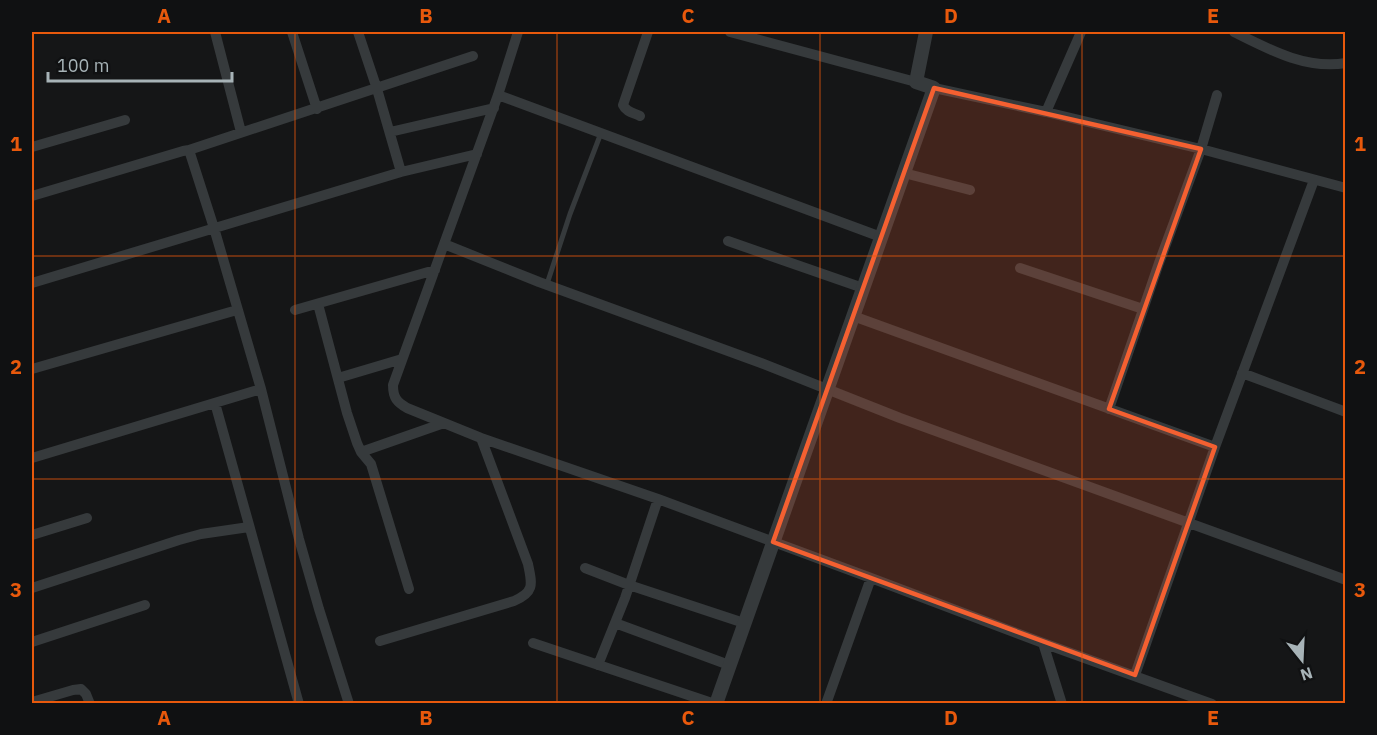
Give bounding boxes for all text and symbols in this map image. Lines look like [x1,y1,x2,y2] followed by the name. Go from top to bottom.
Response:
[157,2,171,29] text: A
[419,2,433,29] text: B
[681,2,695,29] text: C
[944,2,958,29] text: D
[1207,2,1219,29] text: E
[48,45,232,83] scale bar
[57,54,109,77] text: 100 m
[10,130,22,157] text: 1
[1354,130,1366,157] text: 1
[10,353,22,380] text: 2
[1354,353,1366,380] text: 2
[10,576,22,603] text: 3
[1354,576,1366,603] text: 3
[1272,630,1332,690] north arrow
[1298,663,1315,686] text: N
[157,704,171,731] text: A
[419,704,433,731] text: B
[681,704,695,731] text: C
[944,704,958,731] text: D
[1207,704,1219,731] text: E

